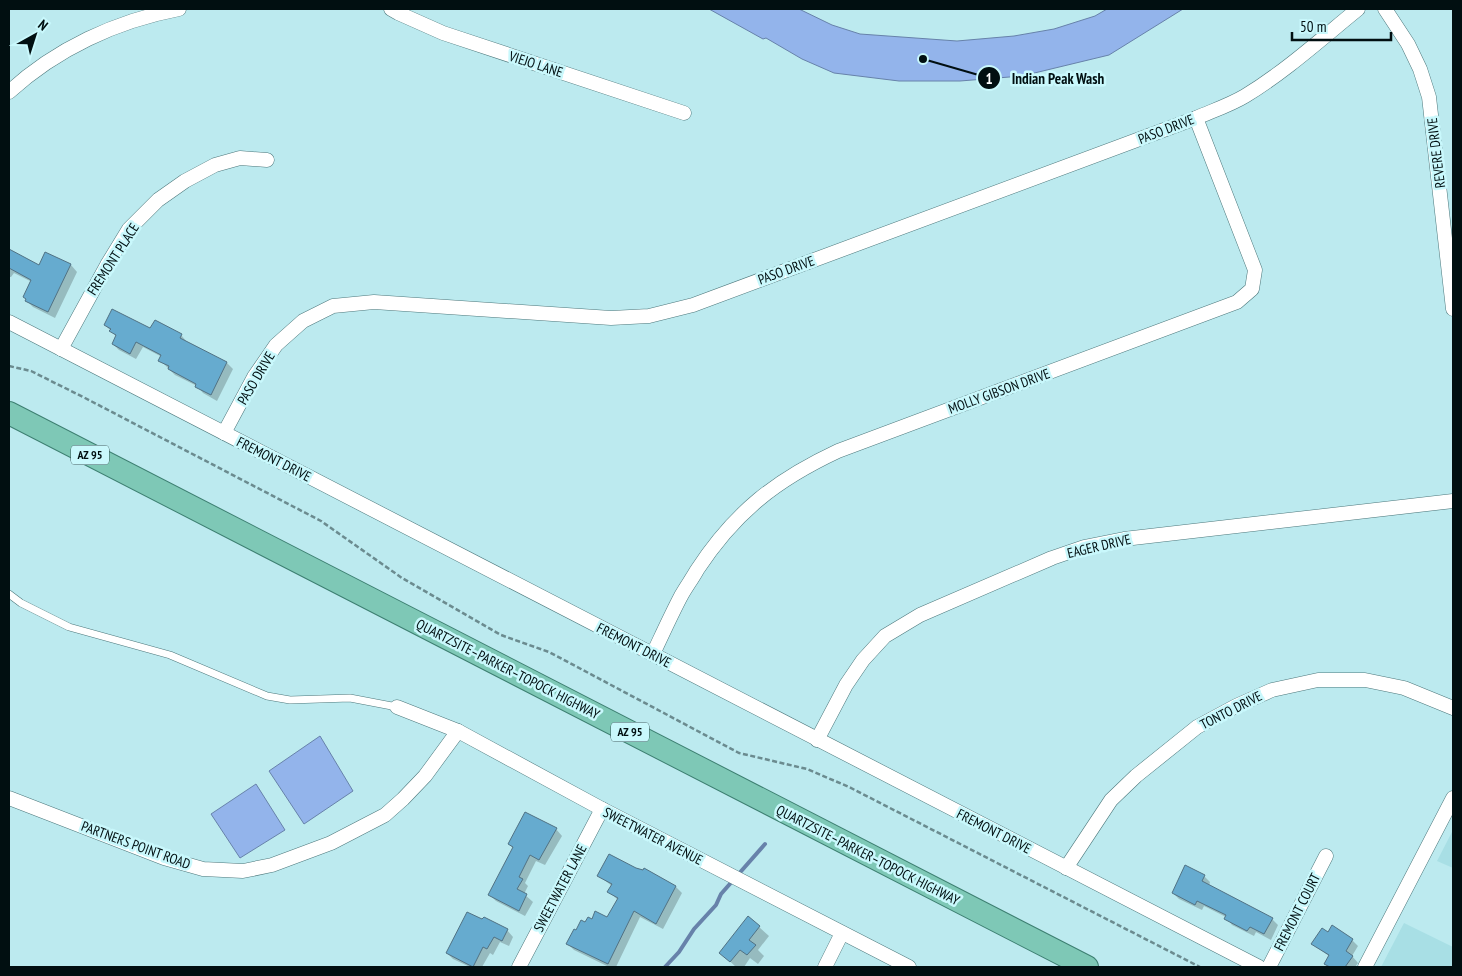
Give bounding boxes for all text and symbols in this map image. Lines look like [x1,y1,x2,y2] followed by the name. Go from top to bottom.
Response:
[10,10,60,60] north arrow
[1292,10,1391,42] scale bar
[35,16,52,34] text: N
[1300,17,1326,36] text: 50 m
[506,47,565,81] street label: VIEJO LANE
[976,63,1115,93] callout: Indian Peak Wash
[985,69,993,88] text: 1
[1012,69,1105,88] text: Indian Peak Wash
[1135,110,1197,148] street label: PASO DRIVE
[1423,117,1449,189] street label: REVERE DRIVE
[83,220,143,298] street label: FREMONT PLACE
[755,252,817,288] street label: PASO DRIVE
[233,348,279,408] street label: PASO DRIVE
[946,364,1052,418] street label: MOLLY GIBSON DRIVE
[234,433,314,485] street label: FREMONT DRIVE
[71,446,109,464] road number: AZ 95
[1065,530,1133,562] street label: EAGER DRIVE
[413,615,603,723] street label: QUARTZSITE–PARKER–TOPOCK HIGHWAY
[594,619,674,671] street label: FREMONT DRIVE
[1197,687,1265,733] street label: TONTO DRIVE
[611,722,649,742] road number: AZ 95
[773,801,963,909] street label: QUARTZSITE–PARKER–TOPOCK HIGHWAY
[600,803,706,869] street label: SWEETWATER AVENUE
[954,805,1034,857] street label: FREMONT DRIVE
[79,817,193,873] street label: PARTNERS POINT ROAD
[529,841,591,935] street label: SWEETWATER LANE
[1270,869,1325,954] street label: FREMONT COURT

